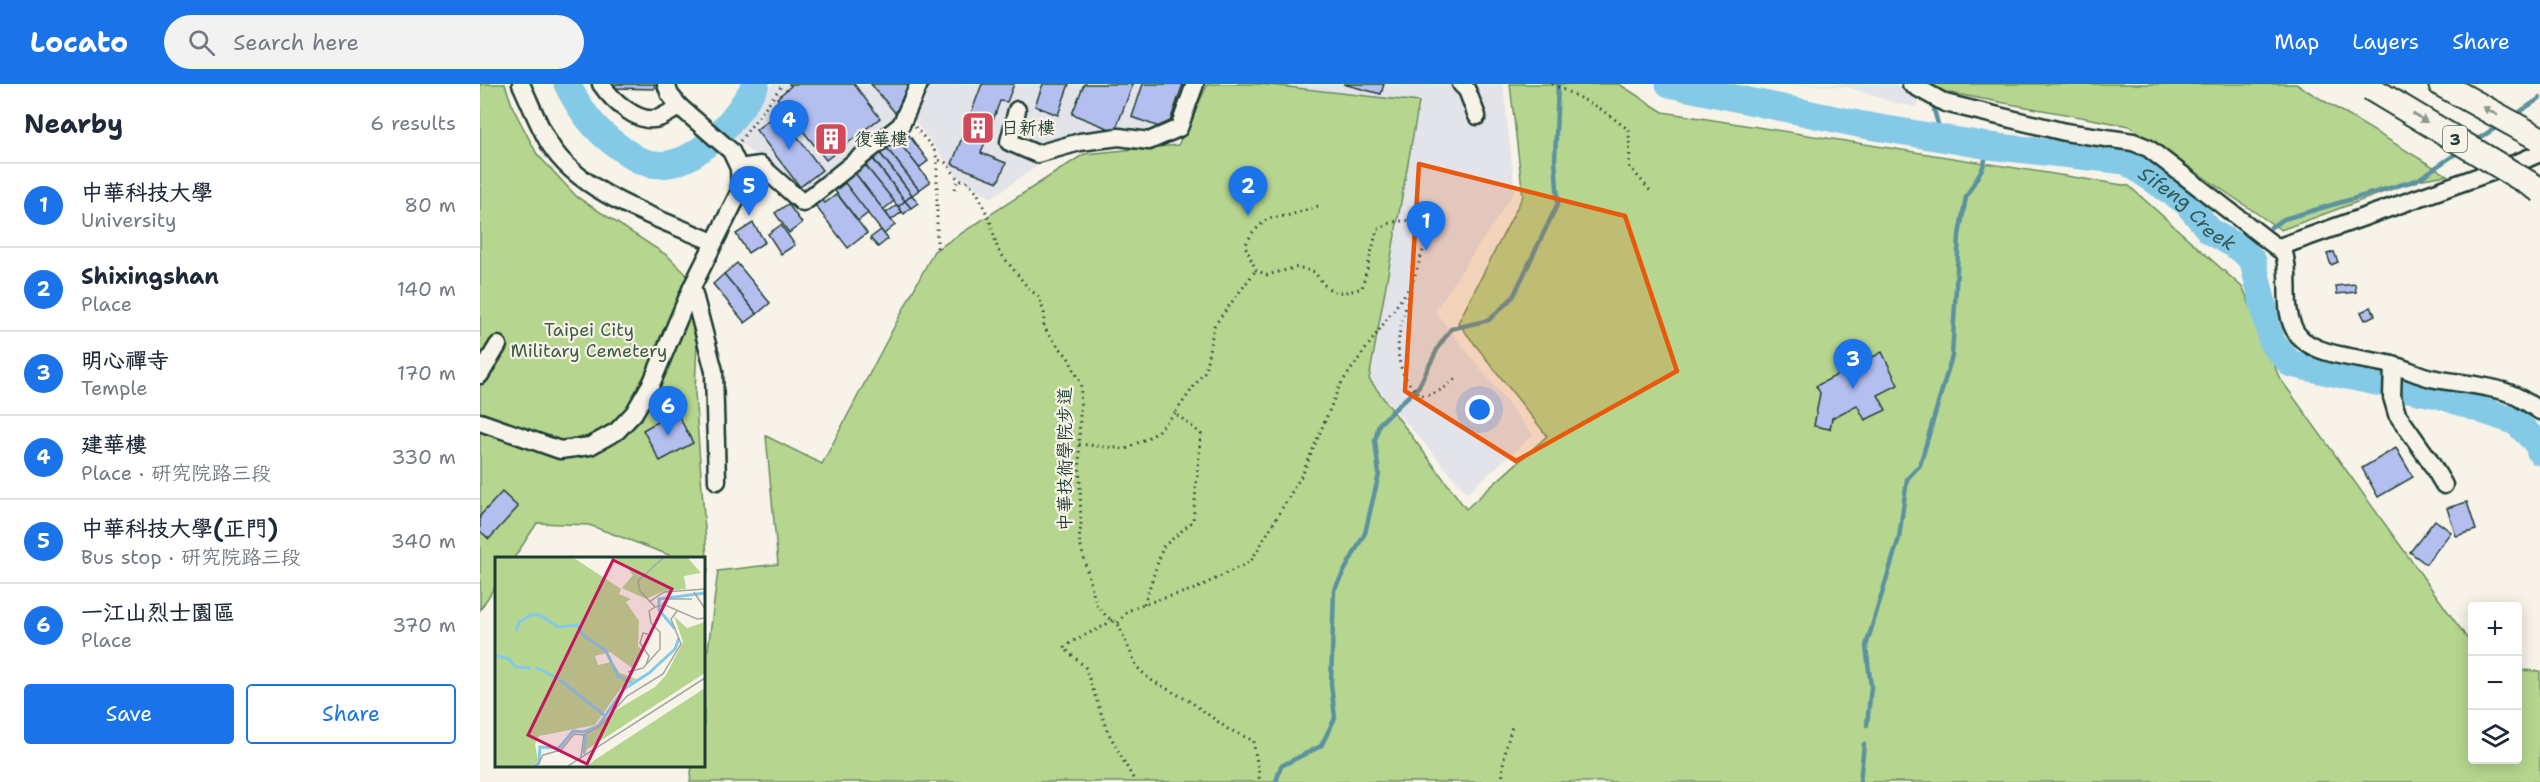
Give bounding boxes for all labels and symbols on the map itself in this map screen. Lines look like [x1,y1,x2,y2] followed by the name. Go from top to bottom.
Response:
[770,100,808,150] pin: 4
[2482,107,2499,117] one-way arrow
[960,110,996,146] building icon: 日新樓
[2412,113,2428,124] one-way arrow
[1001,116,1055,140] place label: 日新樓
[813,121,849,157] building icon: 復華樓
[2443,126,2467,152] road number: 3
[854,127,908,151] place label: 復華樓
[2133,160,2241,257] water label: Sifeng Creek
[730,166,768,216] pin: 5
[1228,166,1268,216] pin: 2
[1406,202,1446,251] pin: 1
[511,318,667,363] park label: Taipei City Military Cemetery
[1834,340,1872,389] pin: 3
[648,386,687,436] pin: 6
[1053,387,1077,531] street label: 中華技術學院步道
[1465,395,1494,424] your location
[495,557,705,767] inset map

